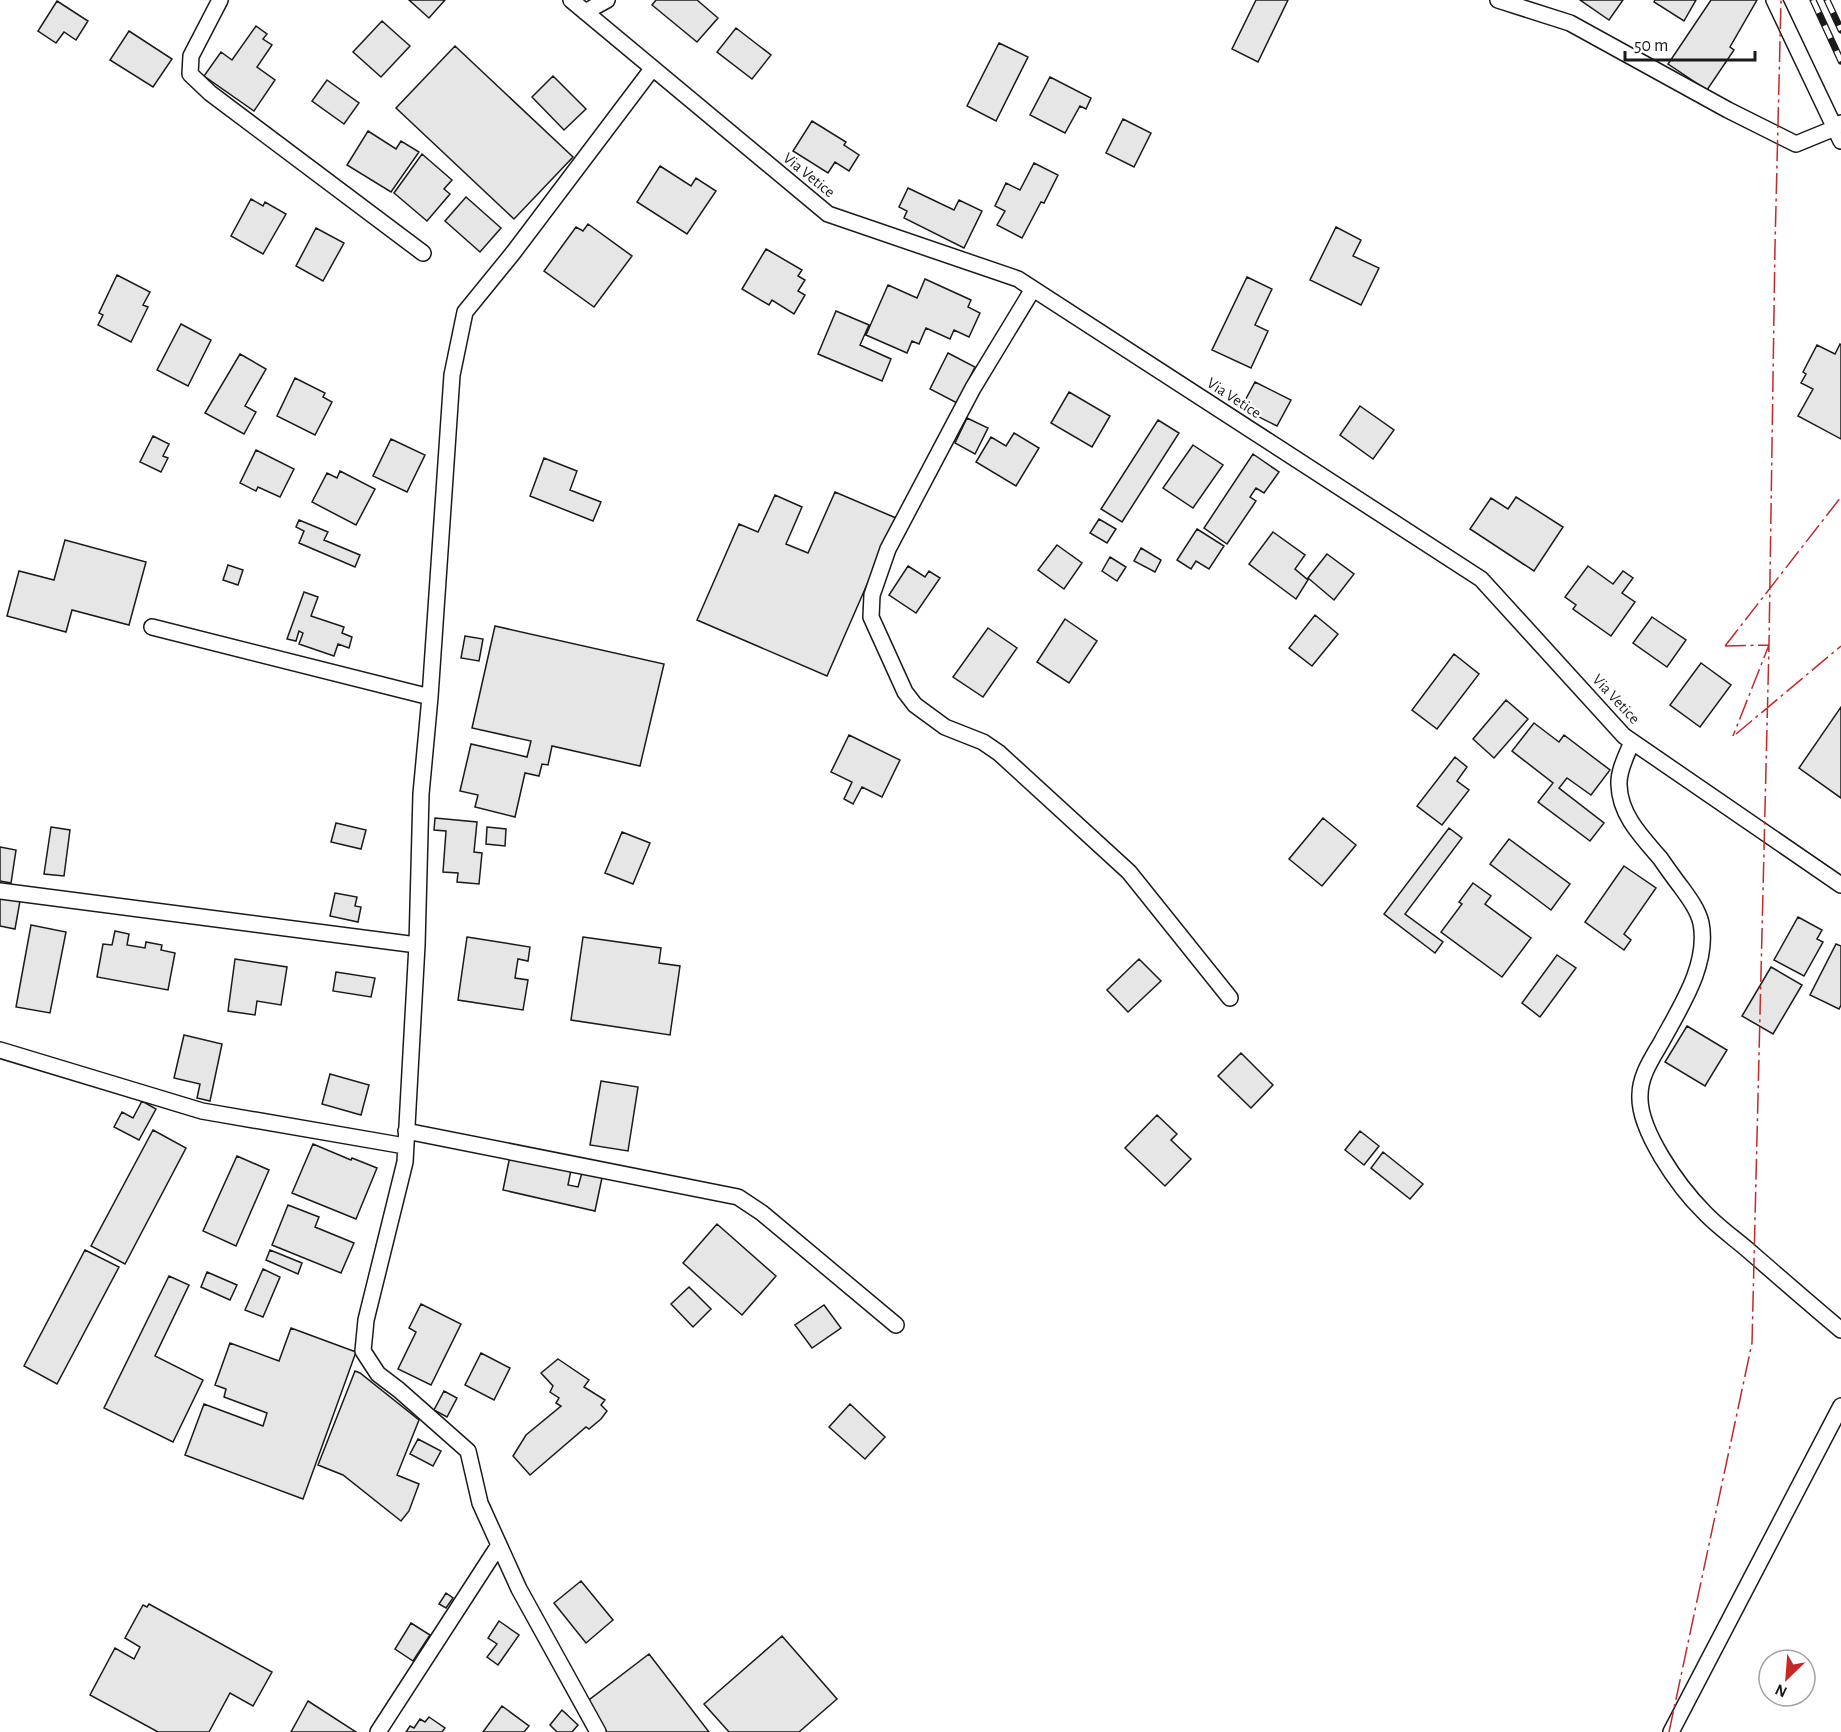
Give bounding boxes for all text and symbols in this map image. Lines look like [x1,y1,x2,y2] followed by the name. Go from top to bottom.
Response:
[1625,24,1756,62] scale bar
[1634,37,1668,55] text: 50 m
[780,150,838,200] street label: Via Vetice
[1204,375,1264,421] street label: Via Vetice
[1589,671,1643,727] street label: Via Vetice
[1757,1648,1817,1708] north arrow
[1773,1681,1790,1700] text: N

